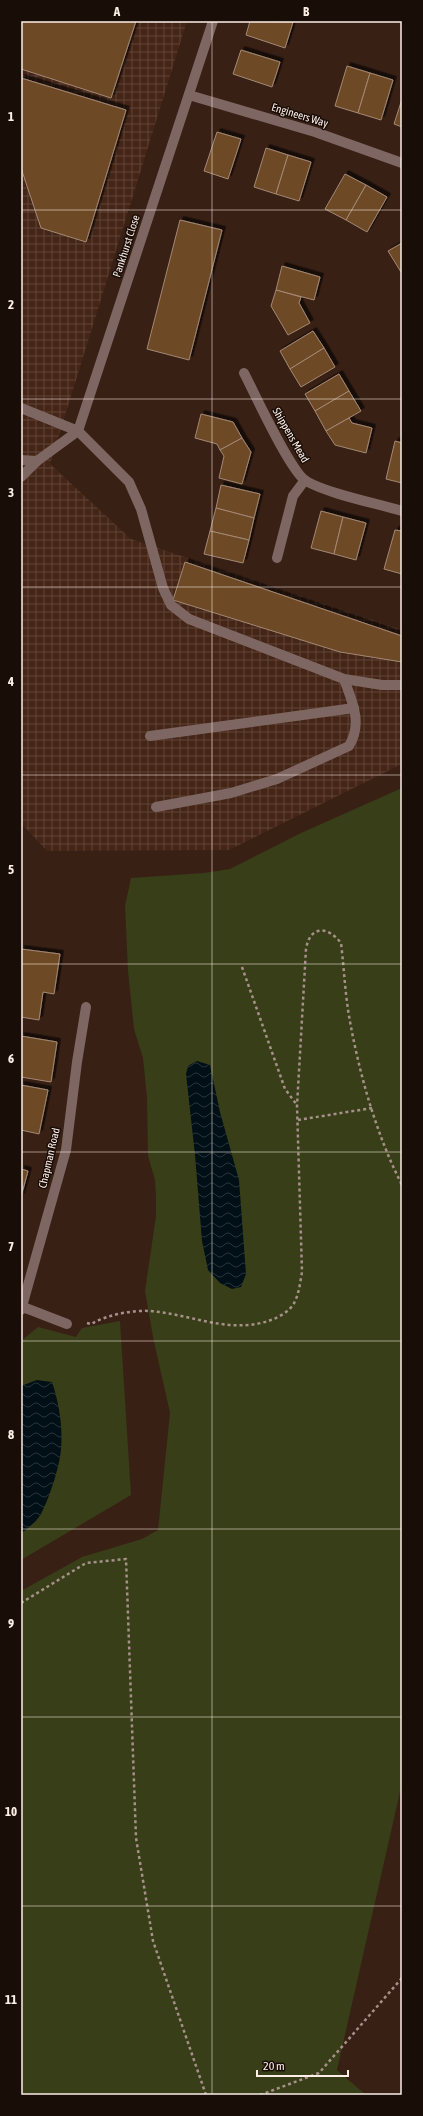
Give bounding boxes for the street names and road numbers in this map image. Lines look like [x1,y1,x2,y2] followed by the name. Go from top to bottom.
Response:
[270,101,330,129] street label: Engineers Way
[110,213,142,279] street label: Pankhurst Close
[270,405,312,465] street label: Shippens Mead
[36,1127,62,1189] street label: Chapman Road

